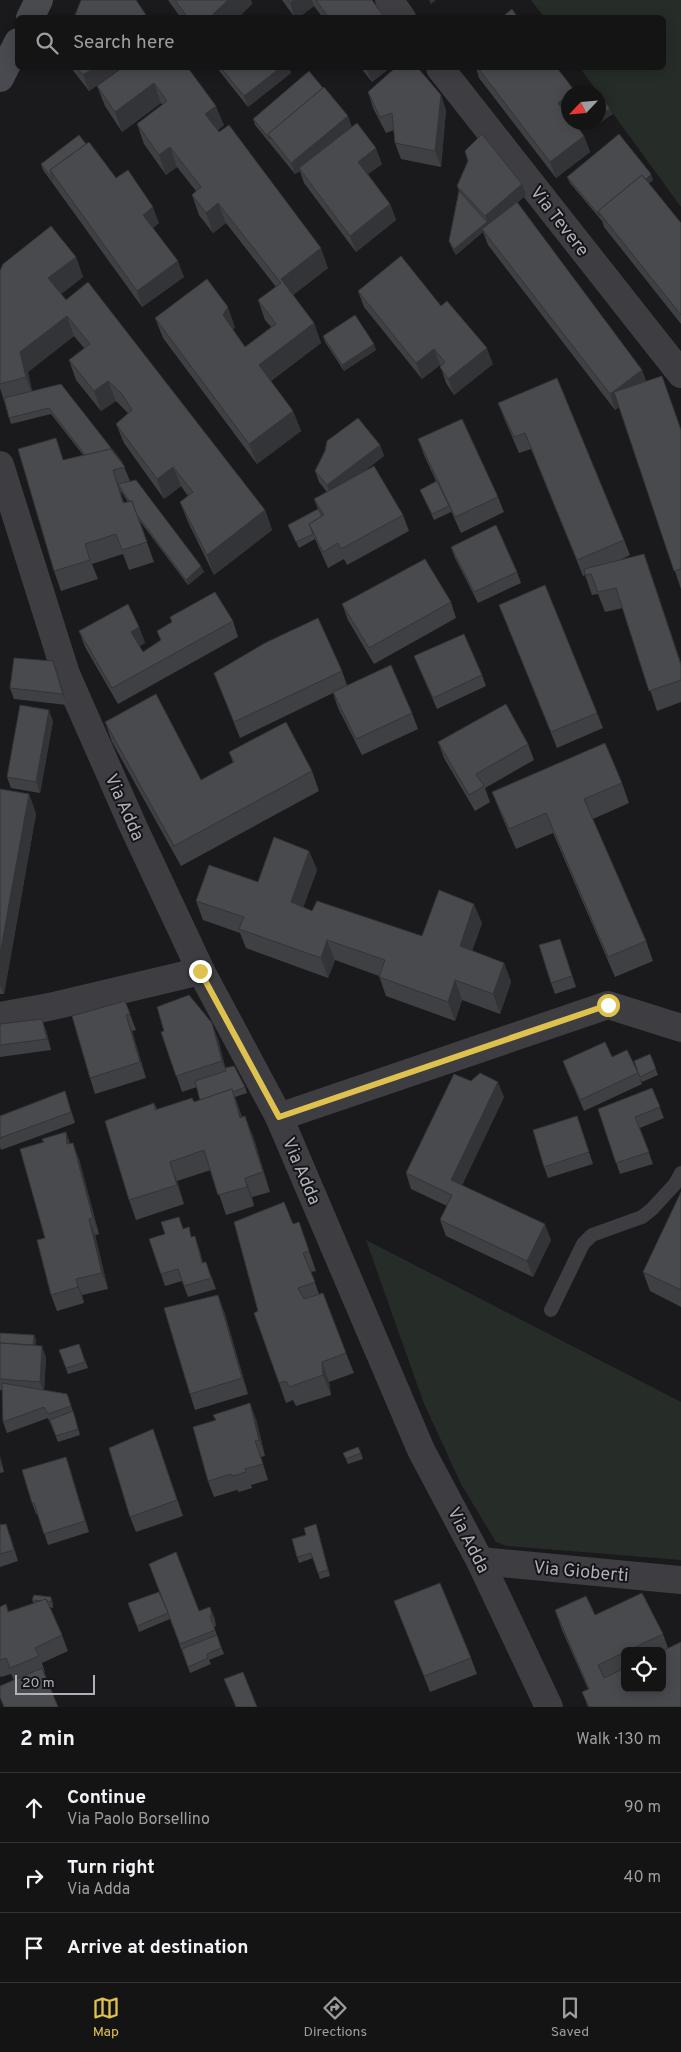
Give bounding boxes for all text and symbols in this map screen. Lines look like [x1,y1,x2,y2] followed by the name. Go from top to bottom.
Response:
[15,15,666,70] search box
[33,29,61,57] icon: search
[73,31,175,55] text: Search here
[561,85,606,130] north arrow
[524,182,593,262] street label: Via Tevere
[99,770,149,845] street label: Via Adda
[189,960,212,983] route end
[597,994,620,1017] route start
[276,1134,325,1209] street label: Via Adda
[441,1504,494,1578] street label: Via Adda
[532,1557,629,1588] street label: Via Gioberti
[621,1647,666,1692] map controls
[621,1647,666,1692] button: locate
[15,1672,95,1695] scale bar
[22,1675,55,1692] text: 20 m
[20,1726,75,1753] text: 2 min
[576,1730,661,1750] text: Walk · 130 m
[67,1786,146,1810] text: Continue
[20,1794,48,1822] icon: ahead
[624,1798,661,1818] text: 90 m
[67,1810,210,1830] text: Via Paolo Borsellino
[67,1856,155,1880] text: Turn right
[20,1864,48,1892] icon: right
[623,1868,661,1888] text: 40 m
[67,1880,130,1900] text: Via Adda
[20,1934,48,1962] icon: arrive
[67,1936,248,1960] text: Arrive at destination
[92,1994,120,2041] tab: Map
[303,1994,367,2041] tab: Directions
[551,1994,589,2041] tab: Saved

